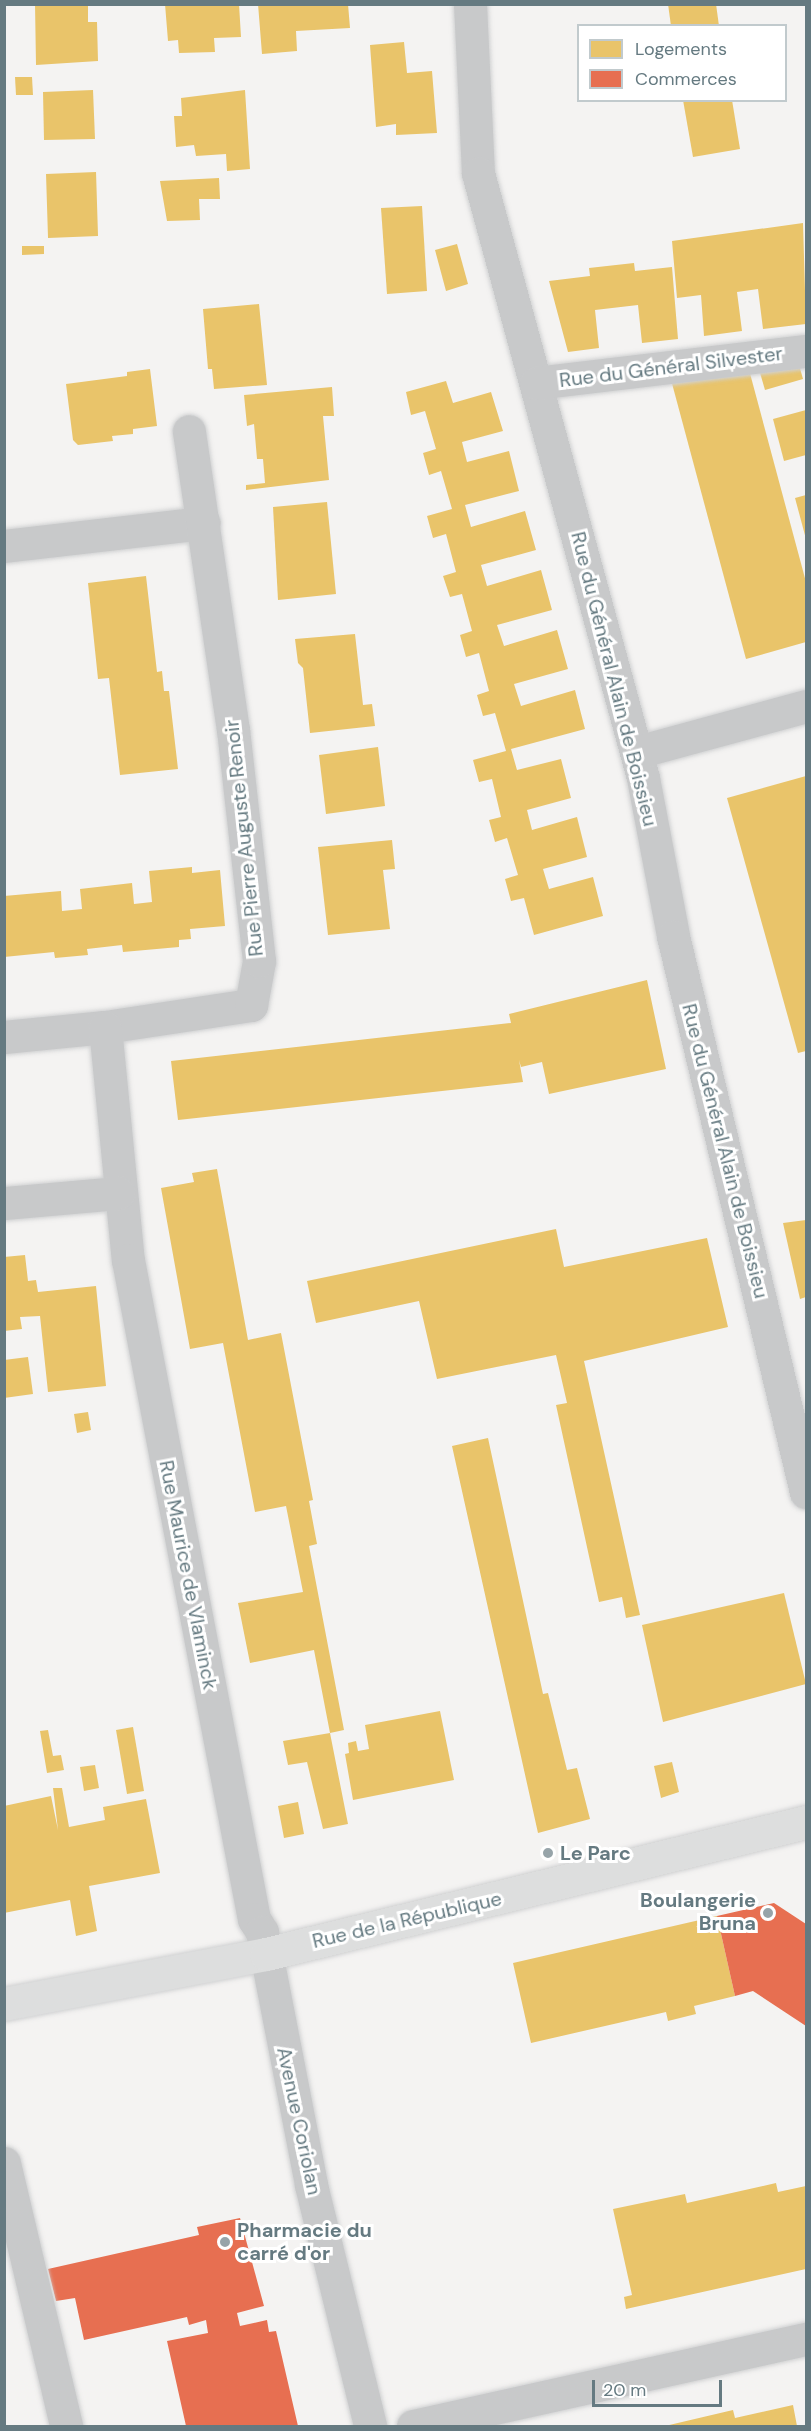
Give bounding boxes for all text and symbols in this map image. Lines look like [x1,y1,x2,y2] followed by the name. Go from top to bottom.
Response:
[577,24,787,102] legend
[635,37,727,61] text: Logements
[635,67,737,91] text: Commerces
[558,341,784,393] street label: Rue du Général Silvester
[566,529,662,829] street label: Rue du Général Alain de Boissieu
[220,718,268,958] street label: Rue Pierre Auguste Renoir
[677,1001,773,1301] street label: Rue du Général Alain de Boissieu
[154,1458,222,1692] street label: Rue Maurice de Vlaminck
[560,1841,631,1865] place label: Le Parc
[541,1846,555,1860] marker: Le Parc
[310,1887,504,1953] street label: Rue de la République
[640,1889,756,1936] place label: Boulangerie Bruna
[761,1906,775,1920] marker: Boulangerie Bruna
[272,2045,326,2197] street label: Avenue Coriolan
[237,2218,372,2265] place label: Pharmacie du carré d'or
[218,2235,232,2249] marker: Pharmacie du carré d'or
[595,2368,726,2406] scale bar
[603,2378,646,2402] text: 20 m

